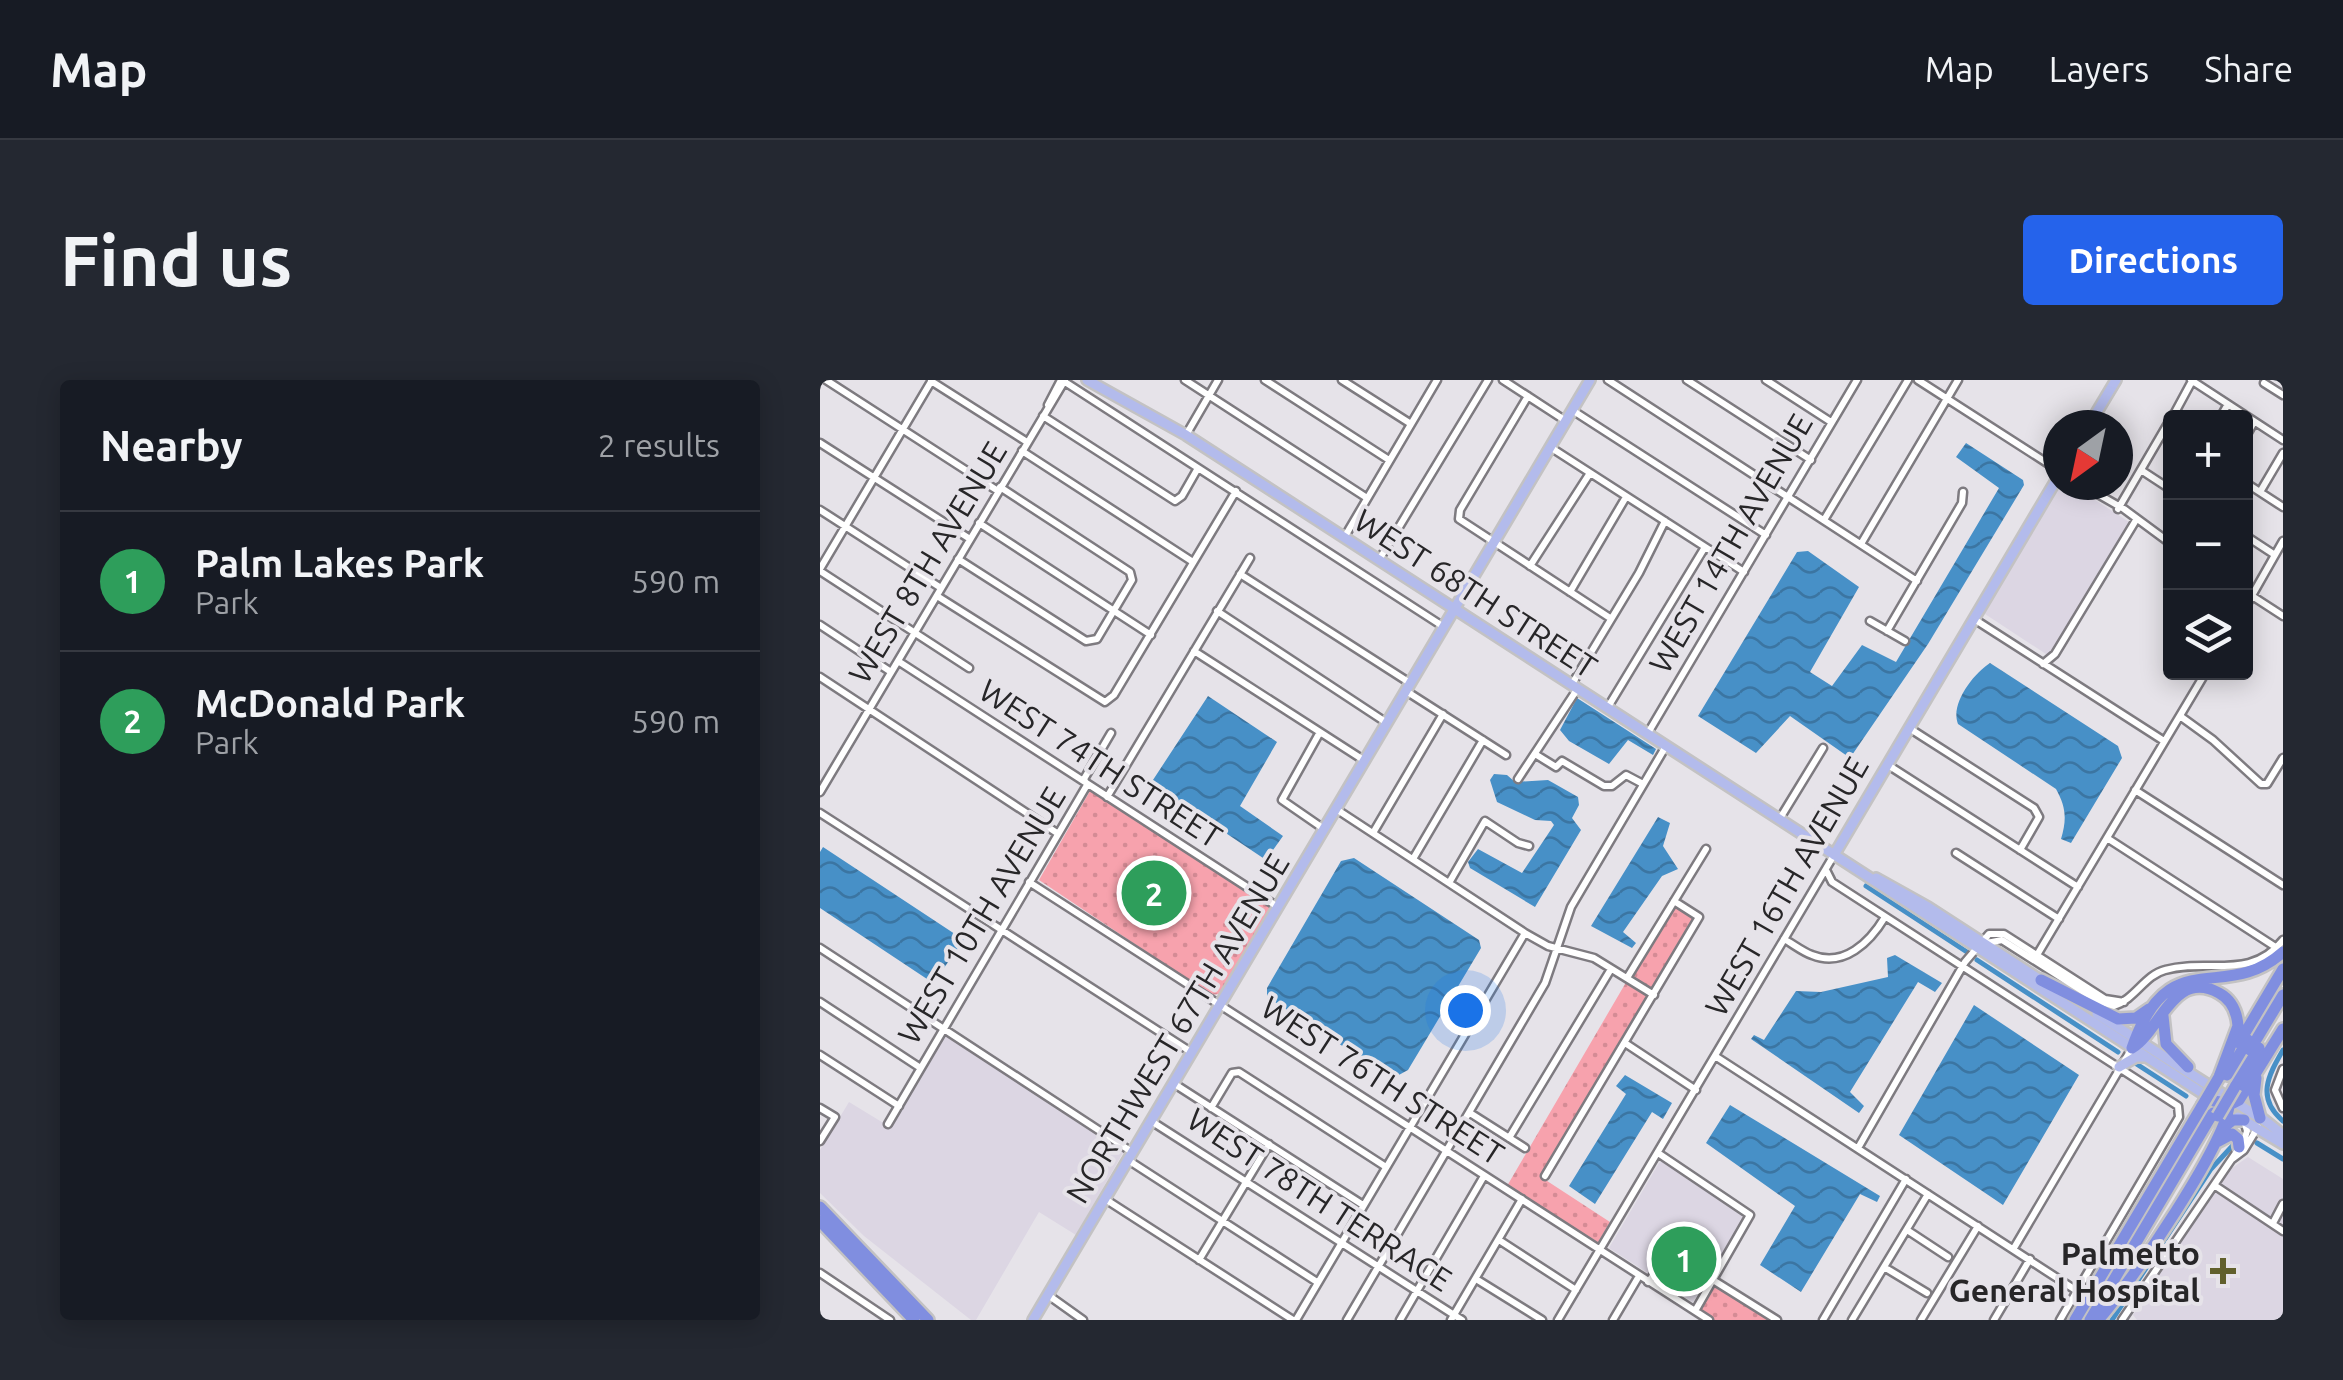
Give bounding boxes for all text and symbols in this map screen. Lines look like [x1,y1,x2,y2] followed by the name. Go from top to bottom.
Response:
[50,42,148,96] text: Map
[1925,49,1994,89] text: Map
[2049,49,2149,89] text: Layers
[2204,49,2293,89] text: Share
[2023,215,2283,305] button: Directions
[60,221,292,299] text: Find us
[1641,407,1819,679] street label: WEST 14TH AVENUE
[2043,410,2133,500] north arrow
[2163,410,2253,680] map controls
[2163,410,2253,500] button: +
[100,422,243,469] text: Nearby
[598,427,720,463] text: 2 results
[841,435,1013,689] street label: WEST 8TH AVENUE
[2163,500,2253,590] button: −
[1348,501,1604,685] street label: WEST 68TH STREET
[195,542,484,584] text: Palm Lakes Park
[123,563,142,599] text: 1
[631,563,720,599] text: 590 m
[195,584,259,620] text: Park
[2163,590,2253,680] button: layers
[973,671,1229,855] street label: WEST 74TH STREET
[195,682,465,724] text: McDonald Park
[123,703,142,739] text: 2
[631,703,720,739] text: 590 m
[195,724,259,760] text: Park
[1697,750,1875,1022] street label: WEST 16TH AVENUE
[890,780,1072,1050] street label: WEST 10TH AVENUE
[1058,847,1296,1209] street label: NORTHWEST 67TH AVENUE
[1122,856,1186,930] pin: 2
[1440,985,1491,1036] your location
[1255,988,1511,1172] street label: WEST 76TH STREET
[1181,1100,1459,1298] street label: WEST 78TH TERRACE
[1652,1222,1716,1296] pin: 1
[1949,1235,2200,1308] place label: Palmetto General Hospital
[2210,1258,2236,1284] marker: Palmetto General Hospital

